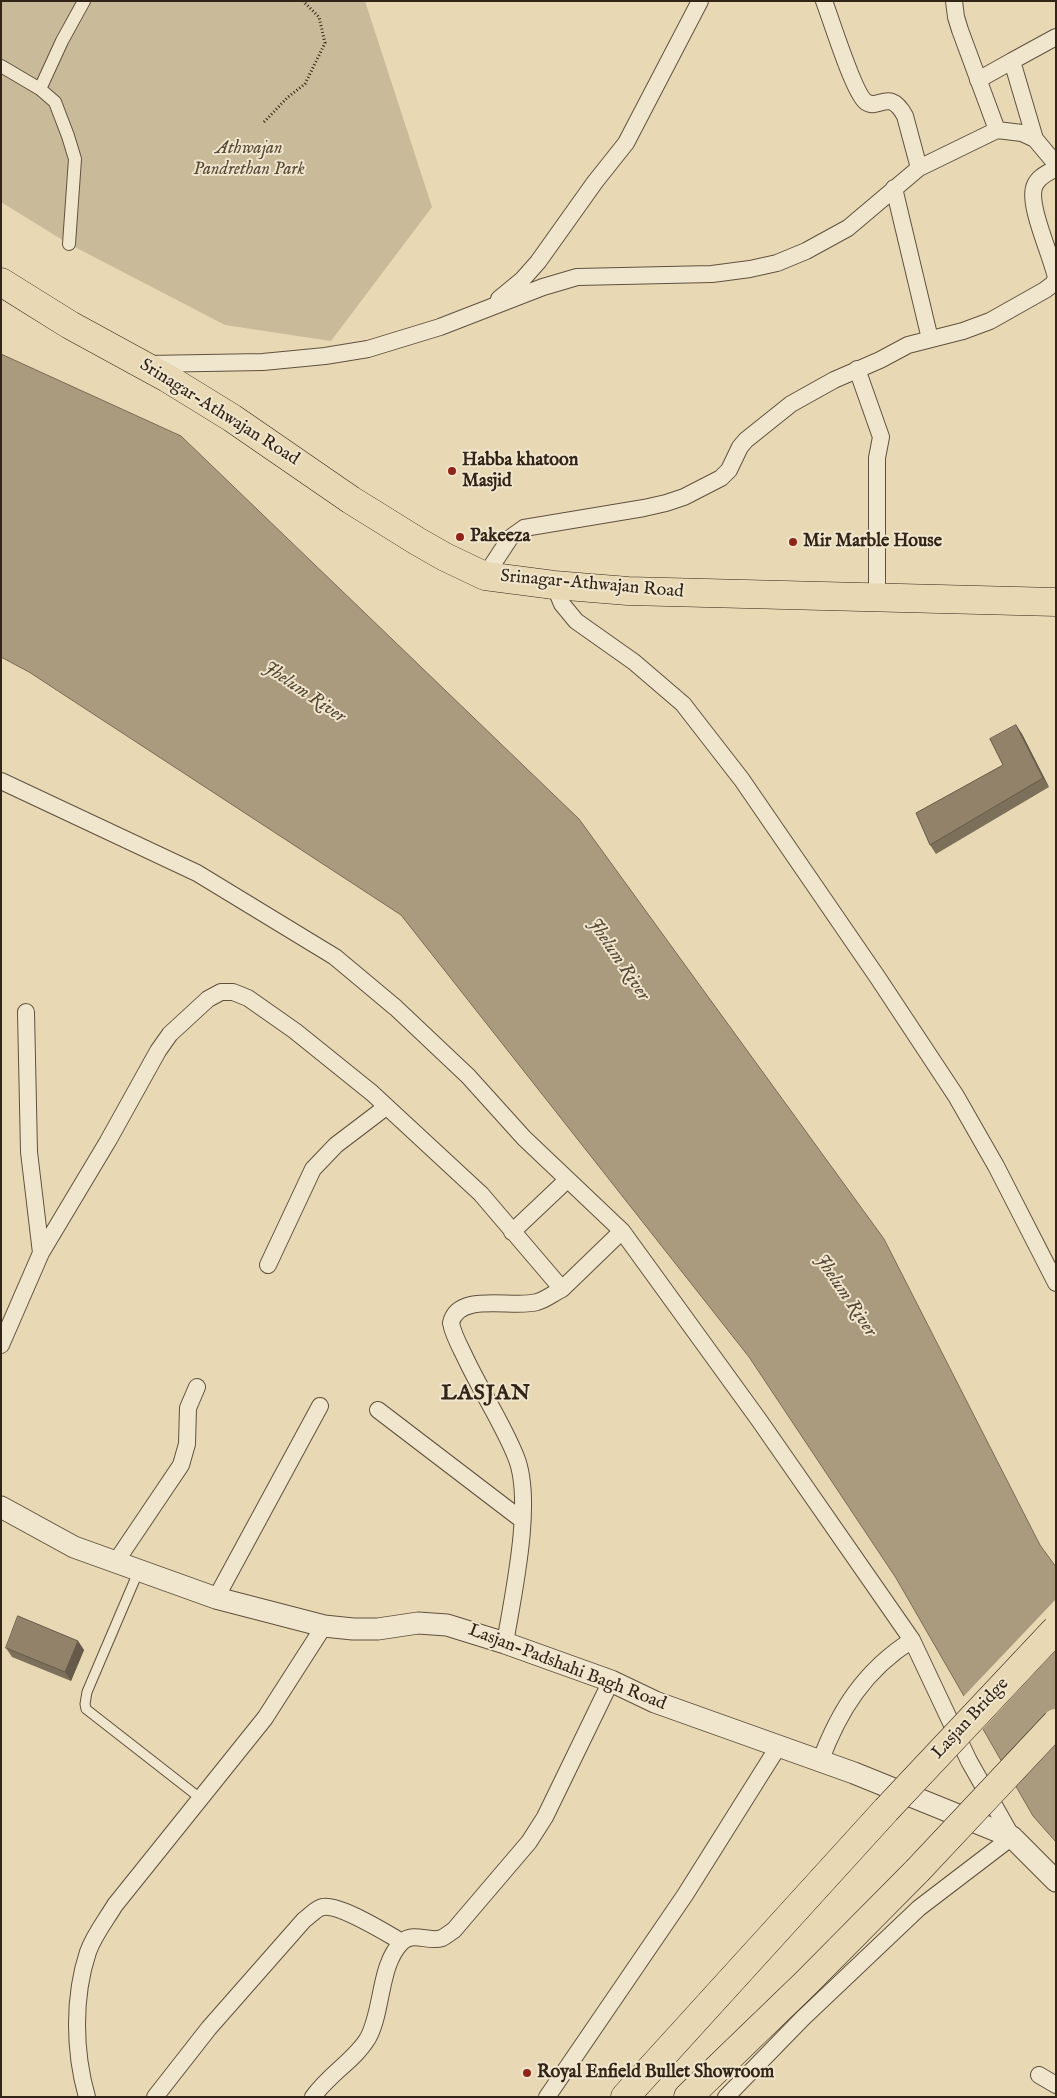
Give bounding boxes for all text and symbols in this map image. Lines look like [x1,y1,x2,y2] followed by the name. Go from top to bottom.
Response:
[193,138,305,180] park label: Athwajan Pandrethan Park
[135,355,303,471] street label: Srinagar-Athwajan Road
[462,450,578,492] place label: Habba khatoon Masjid
[446,465,458,477] marker: Habba khatoon Masjid
[470,526,530,548] place label: Pakeeza
[454,531,466,543] marker: Pakeeza
[803,531,942,553] place label: Mir Marble House
[787,536,799,548] marker: Mir Marble House
[499,566,685,604] street label: Srinagar-Athwajan Road
[259,657,349,729] water label: Jhelum River
[582,915,654,1005] water label: Jhelum River
[809,1251,881,1341] water label: Jhelum River
[440,1381,532,1407] district label: LASJAN
[465,1620,669,1716] street label: Lasjan-Padshahi Bagh Road
[928,1674,1014,1764] street label: Lasjan Bridge
[537,2062,774,2084] place label: Royal Enfield Bullet Showroom
[521,2067,533,2079] marker: Royal Enfield Bullet Showroom

